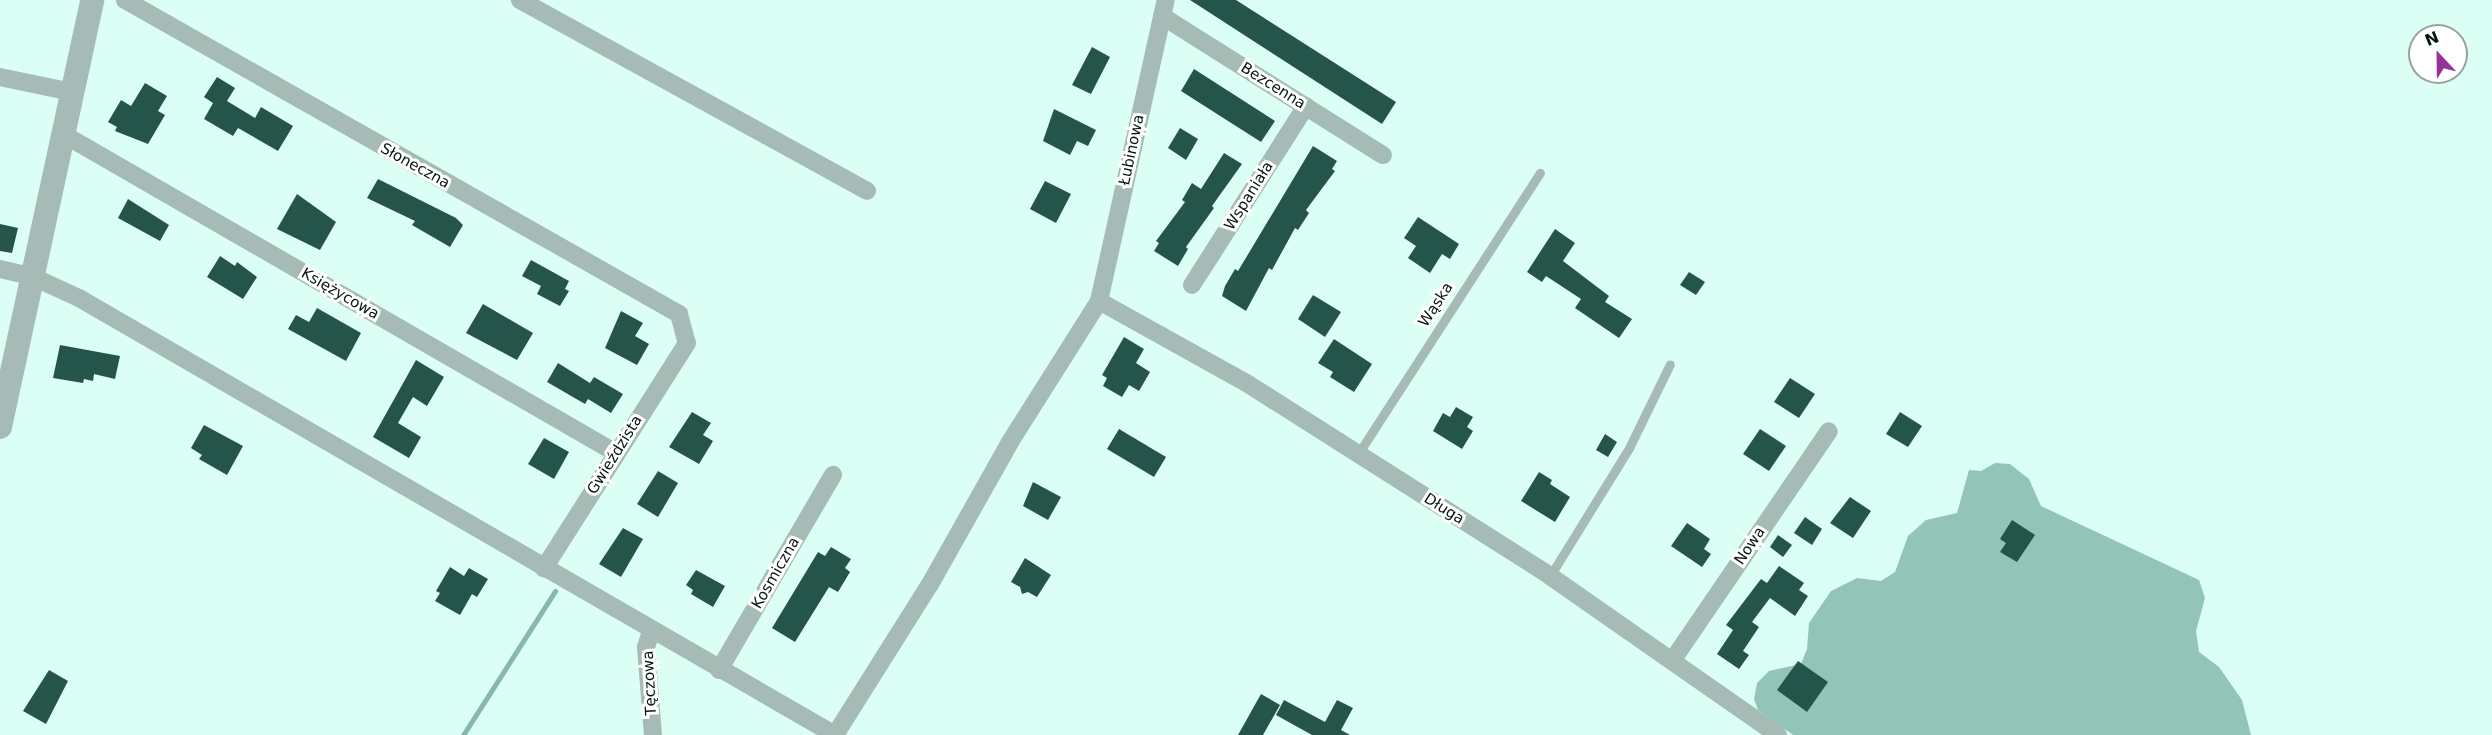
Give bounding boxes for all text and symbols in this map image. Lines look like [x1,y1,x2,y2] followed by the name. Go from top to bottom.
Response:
[2408,24,2468,84] north arrow
[2422,27,2442,50] text: N
[1237,59,1309,113] street label: Bezcenna
[1116,113,1148,187] street label: Łubinowa
[377,140,453,192] street label: Słoneczna
[1221,158,1277,234] street label: Wspaniała
[298,265,382,323] street label: Księżycowa
[1415,279,1457,331] street label: Wąska
[584,412,646,498] street label: Gwieździsta
[1421,490,1467,528] street label: Długa
[1731,524,1769,568] street label: Nowa
[748,534,804,612] street label: Kosmiczna
[639,650,661,716] street label: Tęczowa

